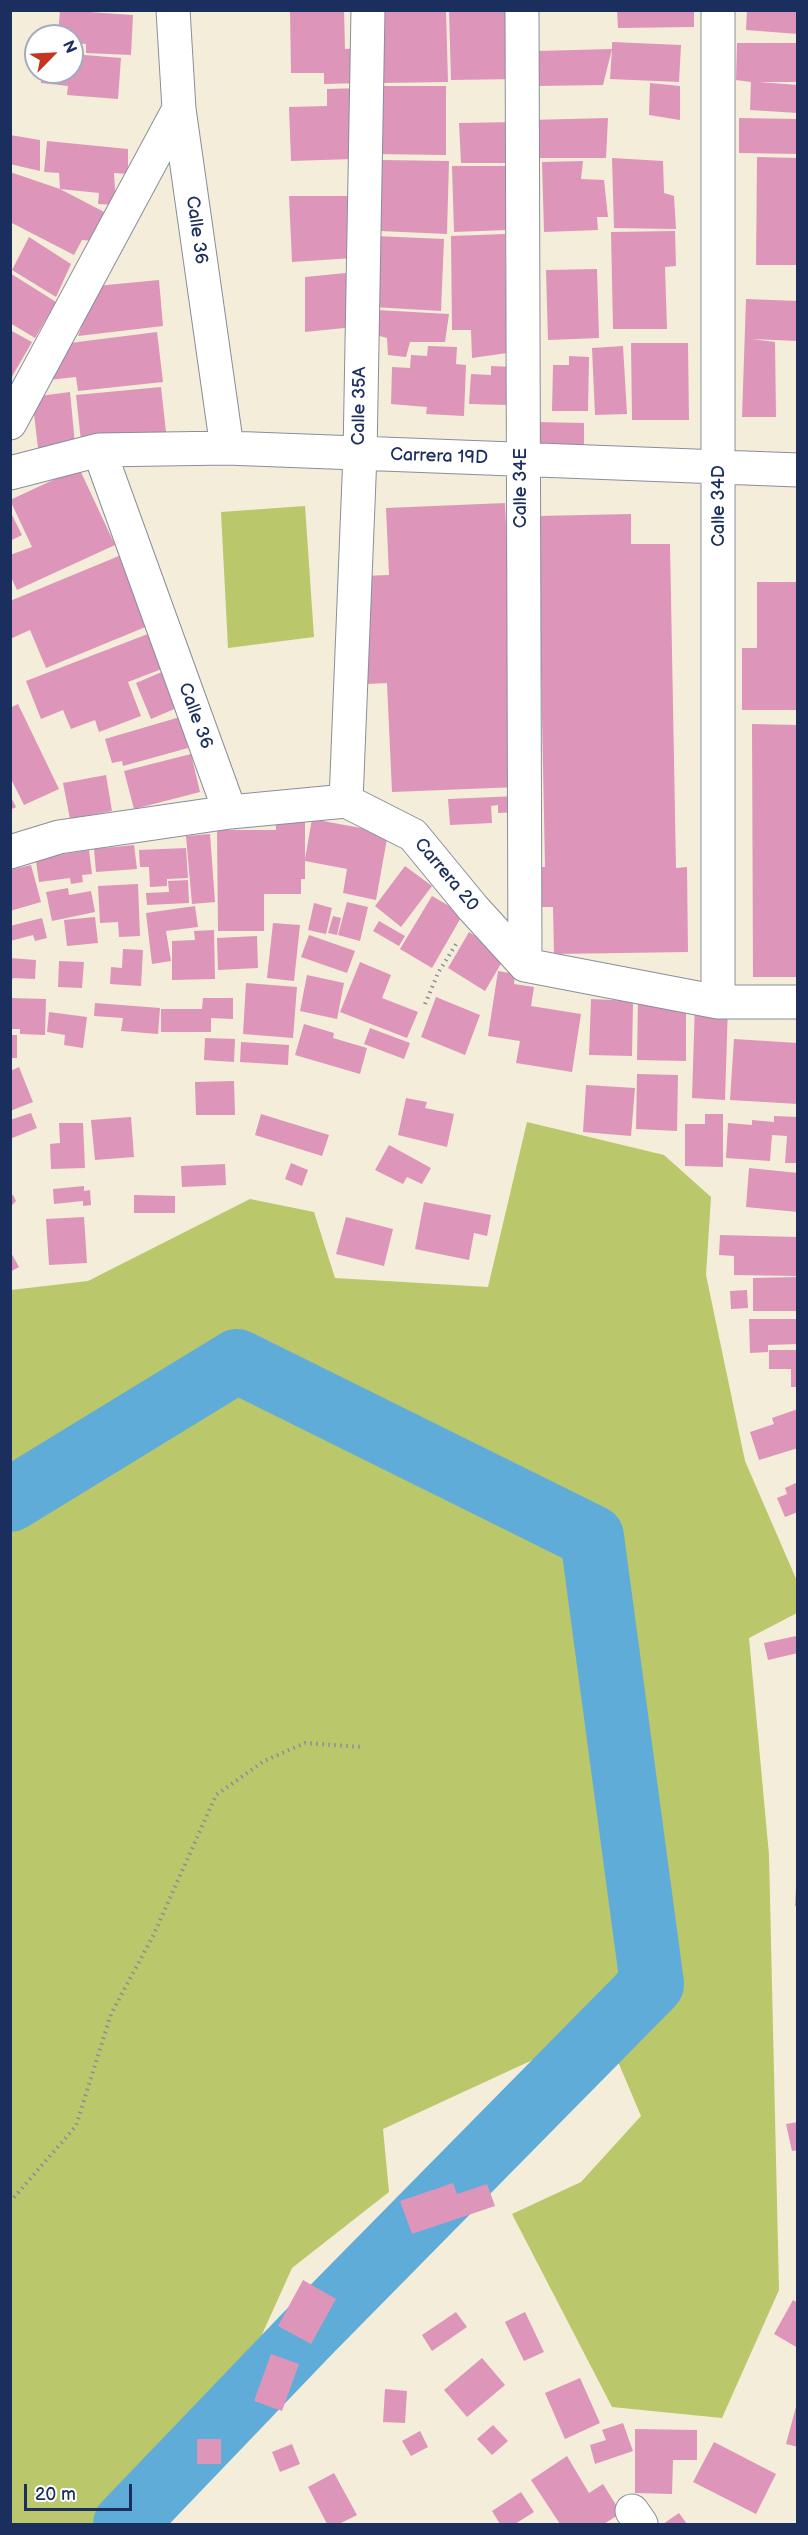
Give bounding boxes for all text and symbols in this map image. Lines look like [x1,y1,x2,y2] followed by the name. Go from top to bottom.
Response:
[24,24,84,84] north arrow
[58,38,80,57] text: N
[181,195,211,265] street label: Calle 36
[349,366,371,446] street label: Calle 35A
[390,444,488,470] street label: Carrera 19D
[510,448,532,528] street label: Calle 34E
[708,465,730,547] street label: Calle 34D
[173,680,217,752] street label: Calle 36
[409,834,483,916] street label: Carrera 20
[27,2472,135,2510] scale bar
[35,2484,76,2505] text: 20 m

